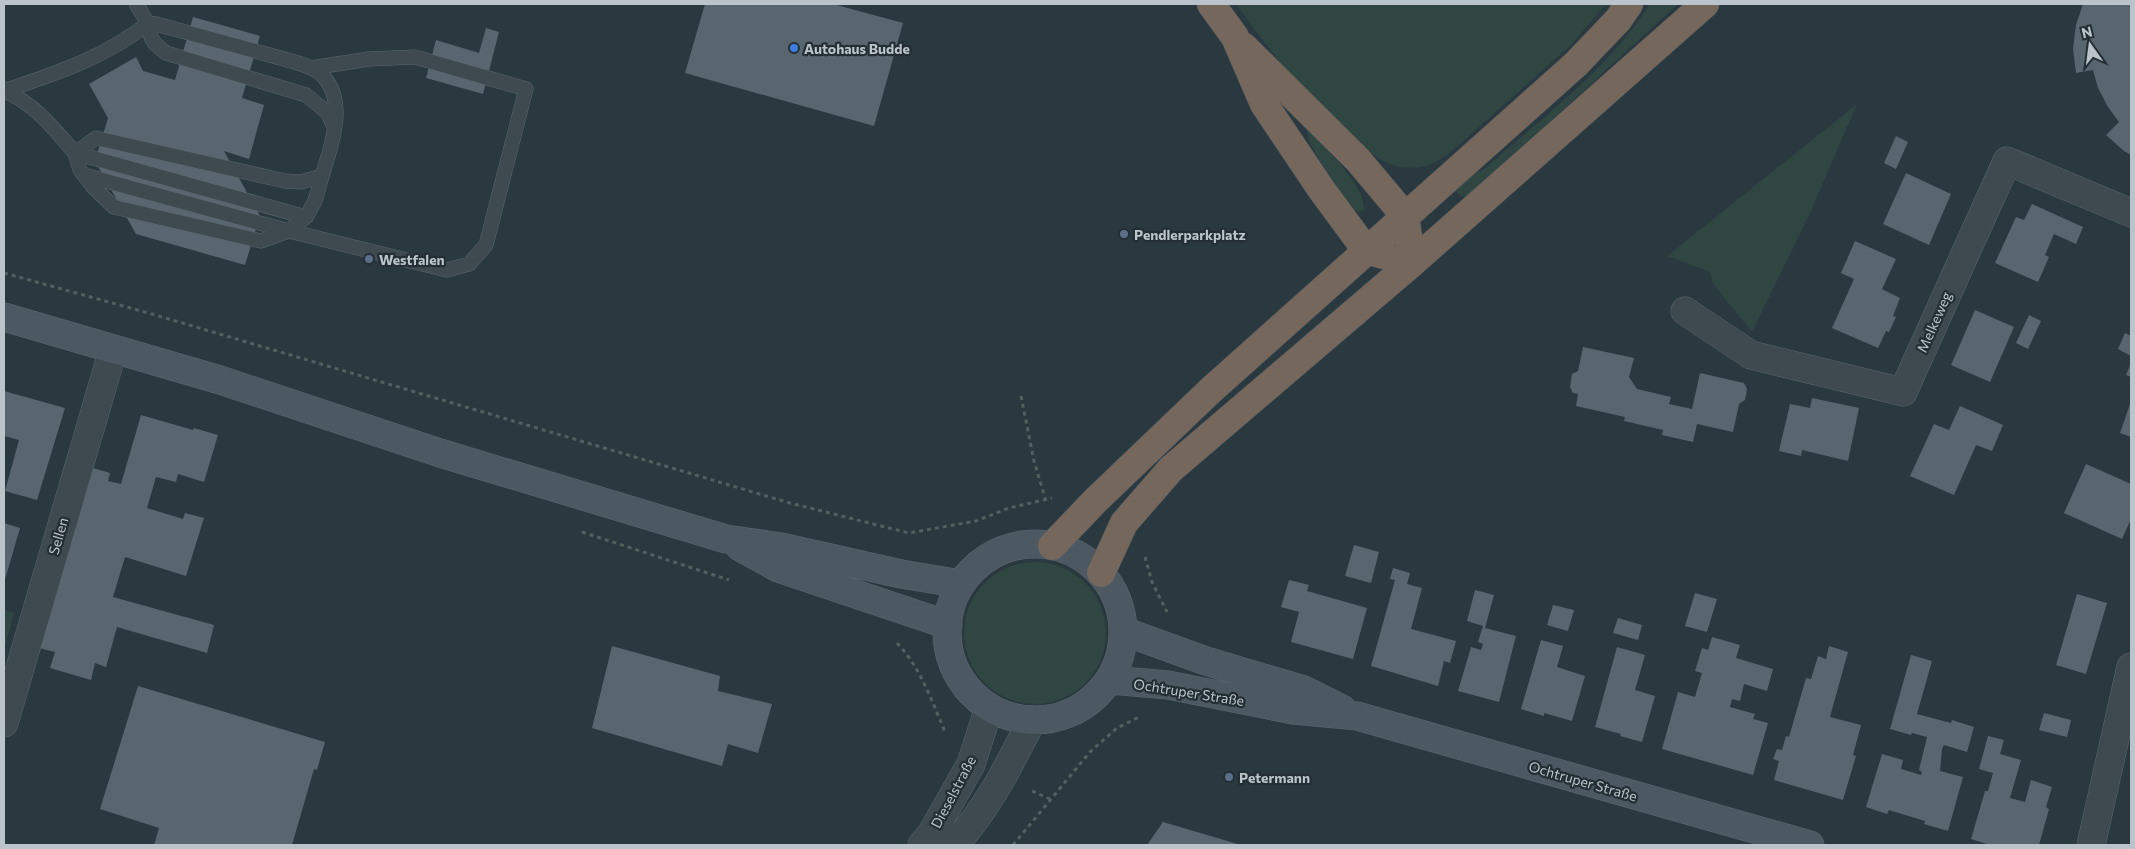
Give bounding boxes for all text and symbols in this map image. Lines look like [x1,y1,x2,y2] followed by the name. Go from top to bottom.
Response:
[2065,20,2115,70] north arrow
[2080,22,2094,41] text: N
[804,40,910,57] place label: Autohaus Budde
[788,42,800,54] marker: Autohaus Budde
[1134,226,1246,243] place label: Pendlerparkplatz
[1118,228,1130,240] marker: Pendlerparkplatz
[379,251,445,268] place label: Westfalen
[363,253,375,265] marker: Westfalen
[1913,289,1955,355] street label: Melkeweg
[45,515,71,557] street label: Sellen
[1132,675,1246,709] street label: Ochtruper Straße
[927,753,979,831] street label: Dieselstraße
[1527,757,1639,805] street label: Ochtruper Straße
[1239,769,1310,786] place label: Petermann
[1223,771,1235,783] marker: Petermann

